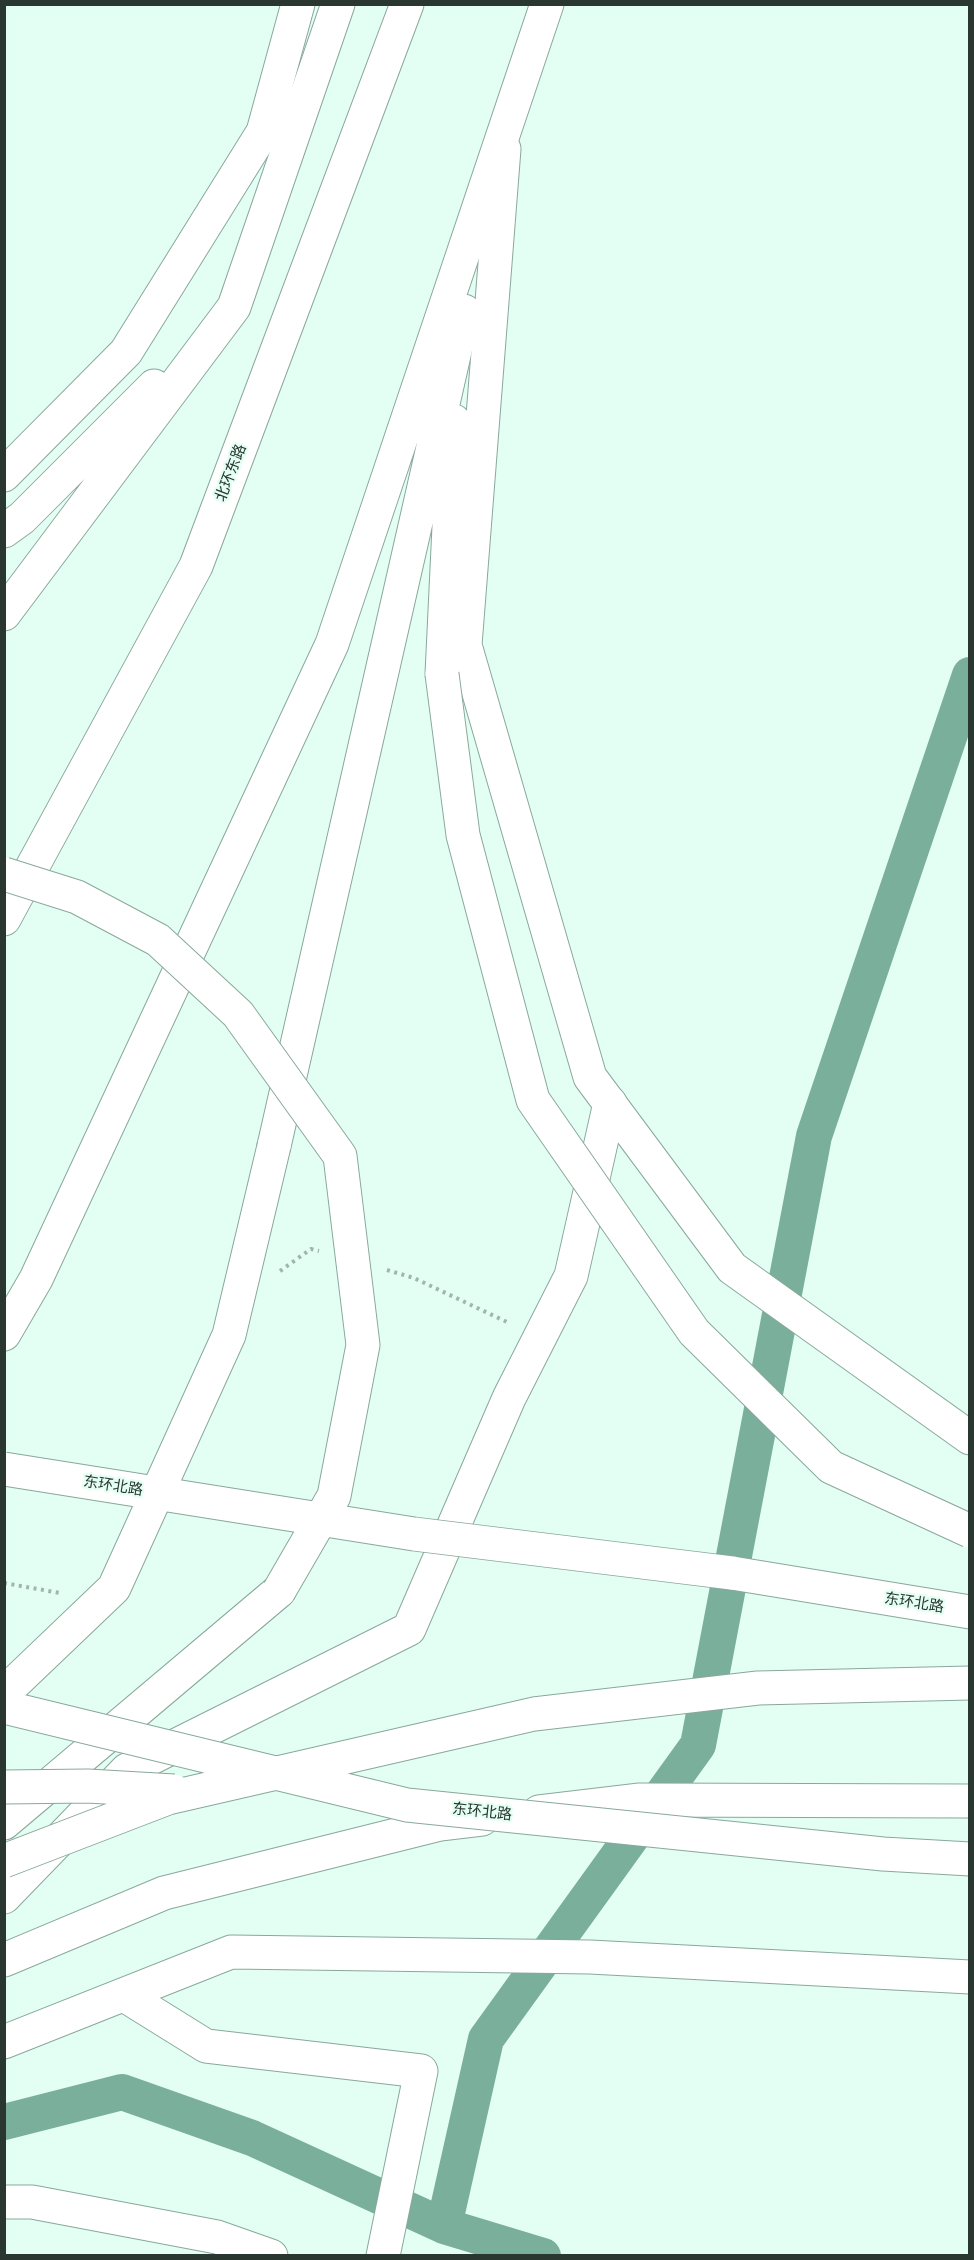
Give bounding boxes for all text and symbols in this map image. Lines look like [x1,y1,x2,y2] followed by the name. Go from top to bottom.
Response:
[212,442,250,504] street label: 北环东路
[82,1472,144,1500] street label: 东环北路
[883,1589,945,1617] street label: 东环北路
[451,1800,513,1824] street label: 东环北路

